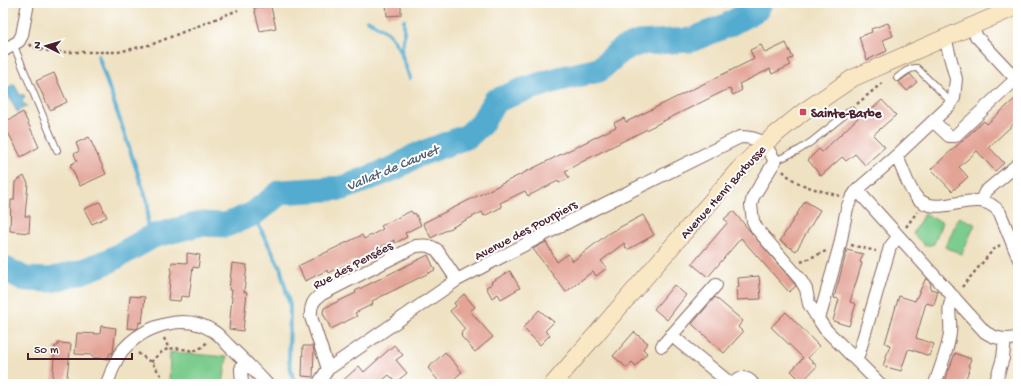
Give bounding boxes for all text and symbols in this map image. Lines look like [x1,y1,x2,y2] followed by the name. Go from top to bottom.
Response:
[26,26,66,66] north arrow
[32,41,44,49] text: N
[798,107,808,117] marker: Sainte-Barbe
[811,107,883,122] place label: Sainte-Barbe
[344,141,444,196] water label: Vallat de Cauvet
[678,143,770,243] street label: Avenue Henri Barbusse
[472,197,581,265] street label: Avenue des Pourpiers
[311,238,397,293] street label: Rue des Pensées
[28,335,132,361] scale bar
[34,344,59,358] text: 50 m

